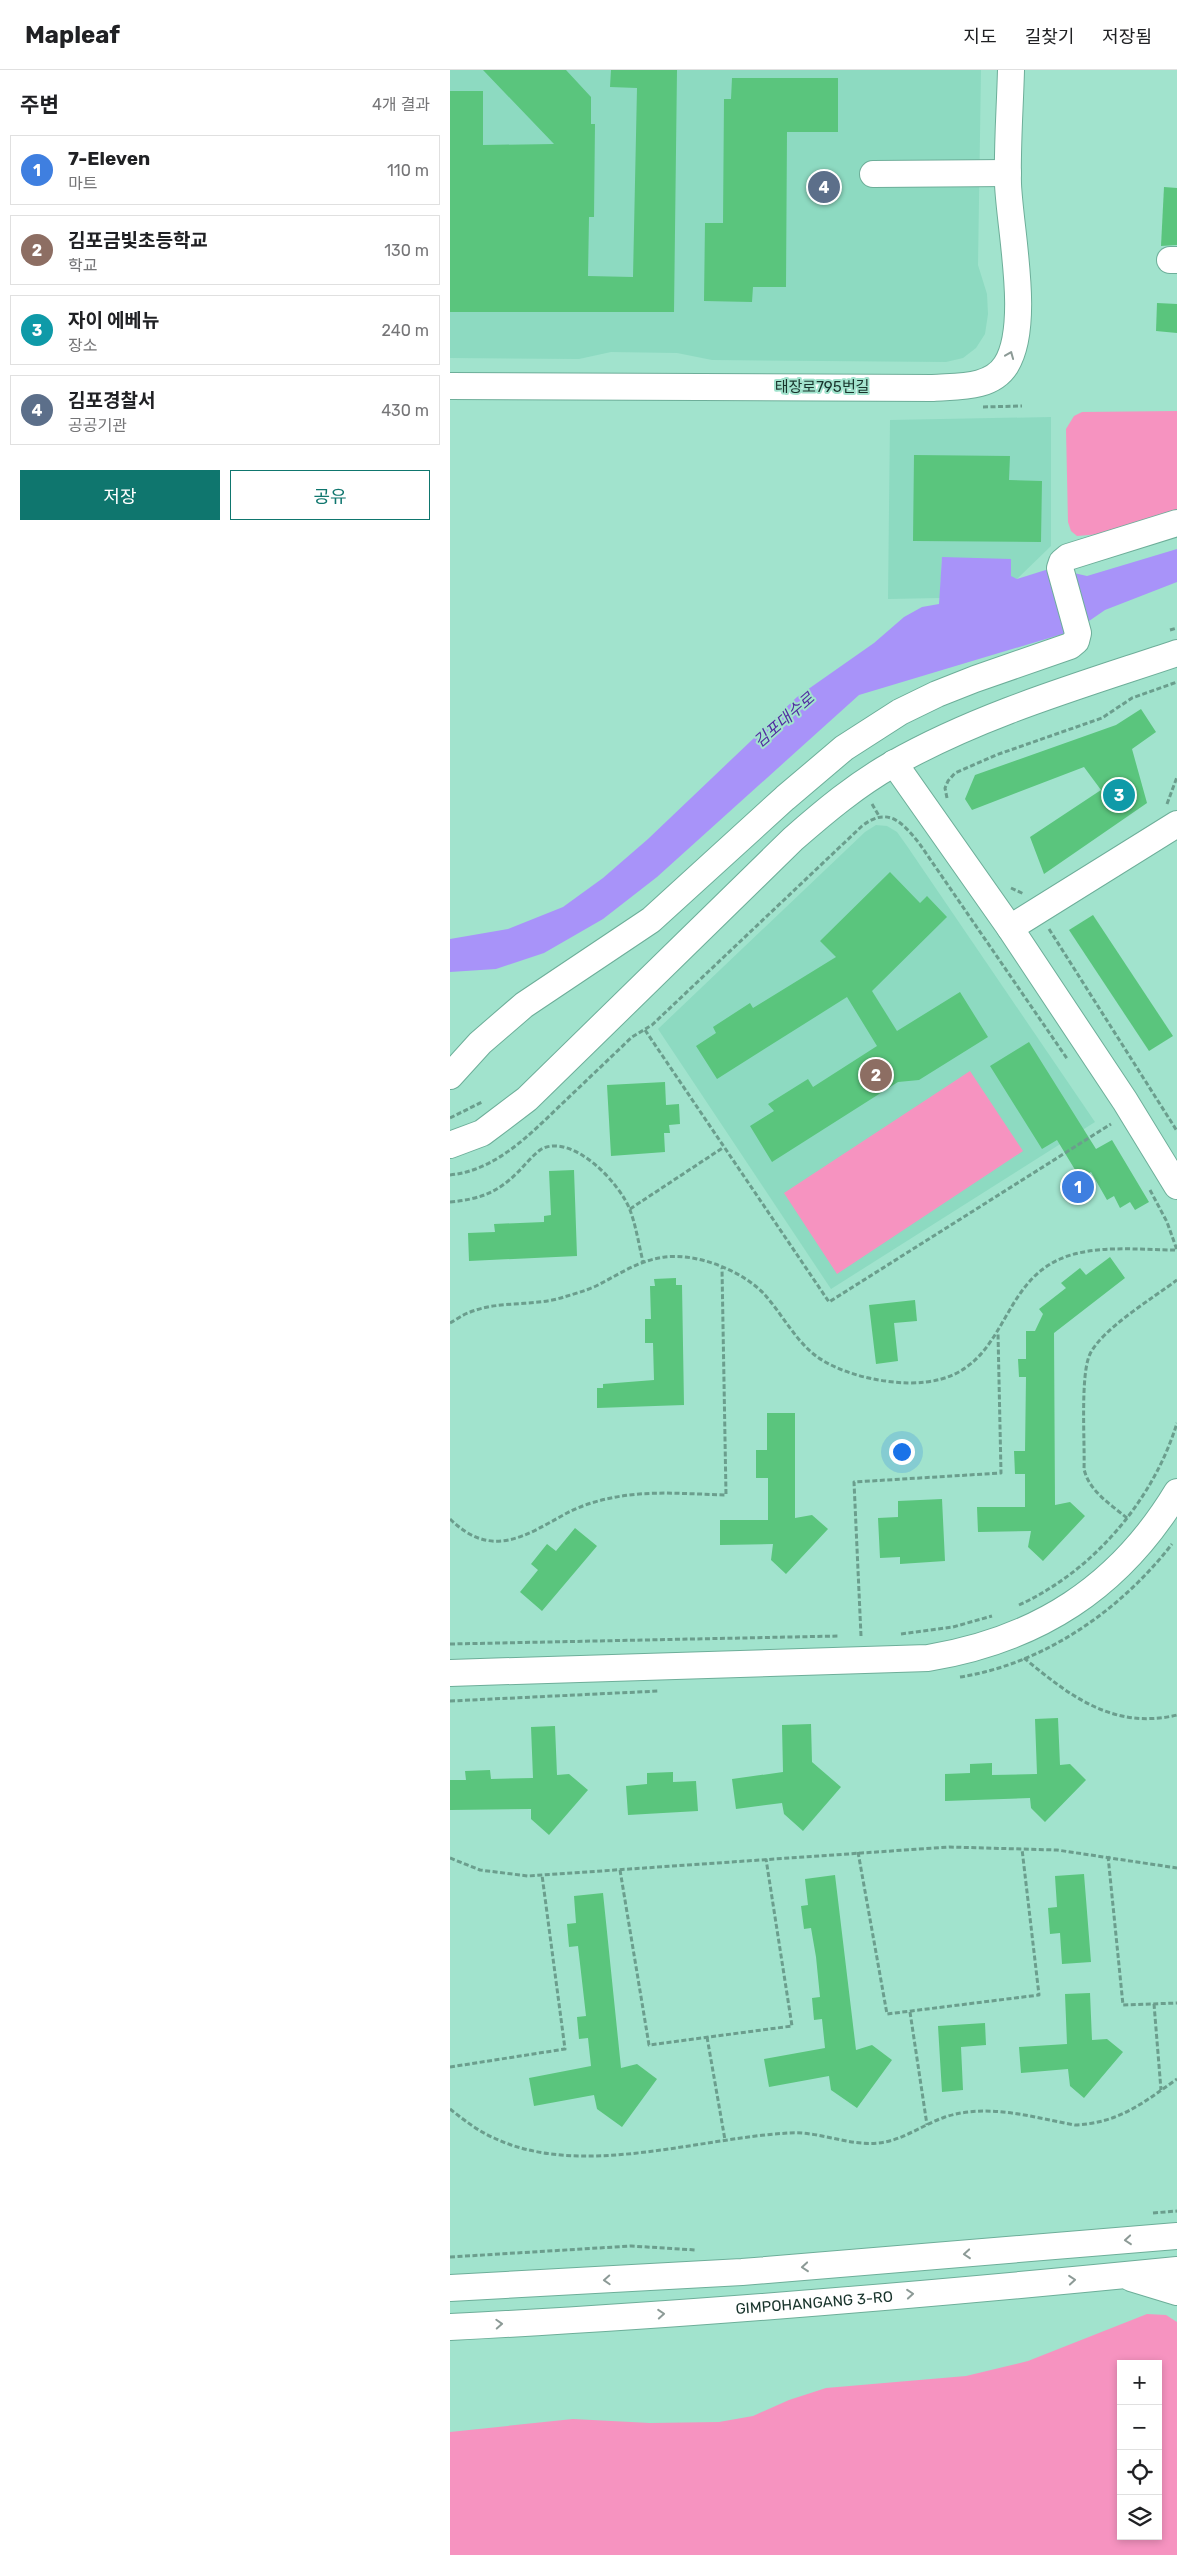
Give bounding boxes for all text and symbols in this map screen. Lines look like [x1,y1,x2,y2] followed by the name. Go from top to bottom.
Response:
[25,21,120,49] text: Mapleaf
[964,26,997,48] text: 지도
[1025,26,1074,48] text: 길찾기
[1102,26,1152,48] text: 저장됨
[20,92,59,117] text: 주변
[372,95,430,114] text: 4개 결과
[68,147,150,170] text: 7-Eleven
[33,161,41,180] text: 1
[387,161,429,180] text: 110 m
[808,168,840,206] pin: 4
[68,174,97,193] text: 마트
[68,229,208,252] text: 김포금빛초등학교
[32,241,42,260] text: 2
[384,241,429,260] text: 130 m
[68,256,97,275] text: 학교
[68,309,159,332] text: 자이 에베뉴
[32,321,42,340] text: 3
[382,321,429,340] text: 240 m
[68,336,97,355] text: 장소
[1004,351,1014,360] one-way arrow
[775,378,869,396] street label: 태장로795번길
[68,389,155,412] text: 김포경찰서
[32,401,42,420] text: 4
[381,401,429,420] text: 430 m
[68,416,127,435] text: 공공기관
[20,470,220,520] button: 저장
[230,470,430,520] button: 공유
[750,688,819,751] water label: 김포대수로
[1103,776,1135,814] pin: 3
[860,1056,892,1094] pin: 2
[1062,1168,1094,1206] pin: 1
[889,1439,915,1465] your location
[1124,2234,1132,2245] one-way arrow
[962,2249,970,2260] one-way arrow
[800,2262,808,2273] one-way arrow
[603,2274,611,2285] one-way arrow
[1068,2275,1076,2286] one-way arrow
[735,2287,894,2318] street label: GIMPOHANGANG 3-RO
[906,2288,914,2299] one-way arrow
[657,2308,665,2319] one-way arrow
[495,2319,503,2330] one-way arrow
[1117,2360,1162,2540] map controls
[1117,2360,1162,2405] button: +
[1117,2405,1162,2450] button: −
[1117,2450,1162,2495] button: locate
[1117,2495,1162,2540] button: layers

